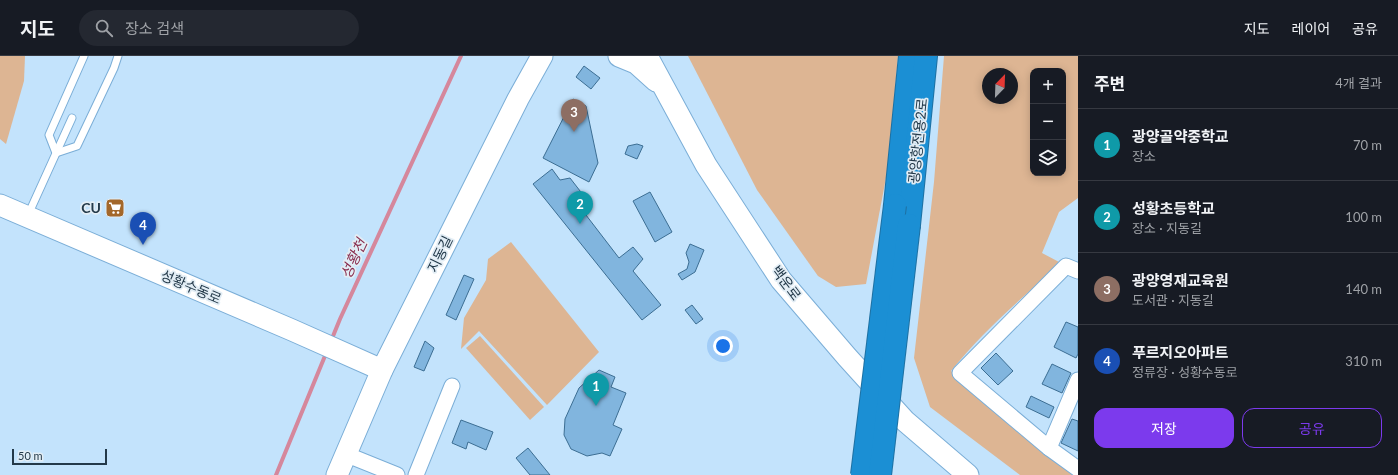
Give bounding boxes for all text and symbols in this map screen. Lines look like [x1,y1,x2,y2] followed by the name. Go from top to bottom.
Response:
[79,10,359,46] search box
[20,17,55,40] text: 지도
[93,17,115,39] icon: search
[125,19,184,37] text: 장소 검색
[1244,20,1270,37] text: 지도
[1292,20,1330,37] text: 레이어
[1352,20,1378,37] text: 공유
[982,68,1018,104] north arrow
[1030,68,1066,176] map controls
[1030,68,1066,104] button: +
[1094,73,1125,94] text: 주변
[1335,75,1382,91] text: 4개 결과
[905,97,930,184] street label: 광양항전용2로
[561,99,587,132] pin: 3
[1030,104,1066,140] button: −
[1132,127,1229,145] text: 광양골약중학교
[1103,137,1111,153] text: 1
[1353,137,1382,153] text: 70 m
[1030,140,1066,176] button: layers
[1132,148,1156,164] text: 장소
[567,191,593,224] pin: 2
[104,197,126,219] supermarket icon: CU
[81,199,101,216] place label: CU
[1132,199,1215,217] text: 성황초등학교
[1103,209,1111,225] text: 2
[1345,209,1382,225] text: 100 m
[130,212,156,245] pin: 4
[1132,220,1202,236] text: 장소 · 지동길
[423,233,456,275] street label: 지동길
[336,234,371,281] water label: 성황천
[768,262,805,303] street label: 백운로
[158,266,224,307] street label: 성황수동로
[1132,271,1229,289] text: 광양영재교육원
[1103,281,1111,297] text: 3
[1345,281,1382,297] text: 140 m
[1132,292,1214,308] text: 도서관 · 지동길
[713,336,733,356] your location
[1132,343,1229,361] text: 푸르지오아파트
[1103,353,1111,369] text: 4
[1345,353,1382,369] text: 310 m
[1132,364,1238,380] text: 정류장 · 성황수동로
[583,373,609,406] pin: 1
[1094,408,1234,448] button: 저장
[1242,408,1382,448] button: 공유
[12,447,107,466] scale bar
[18,449,43,462] text: 50 m

